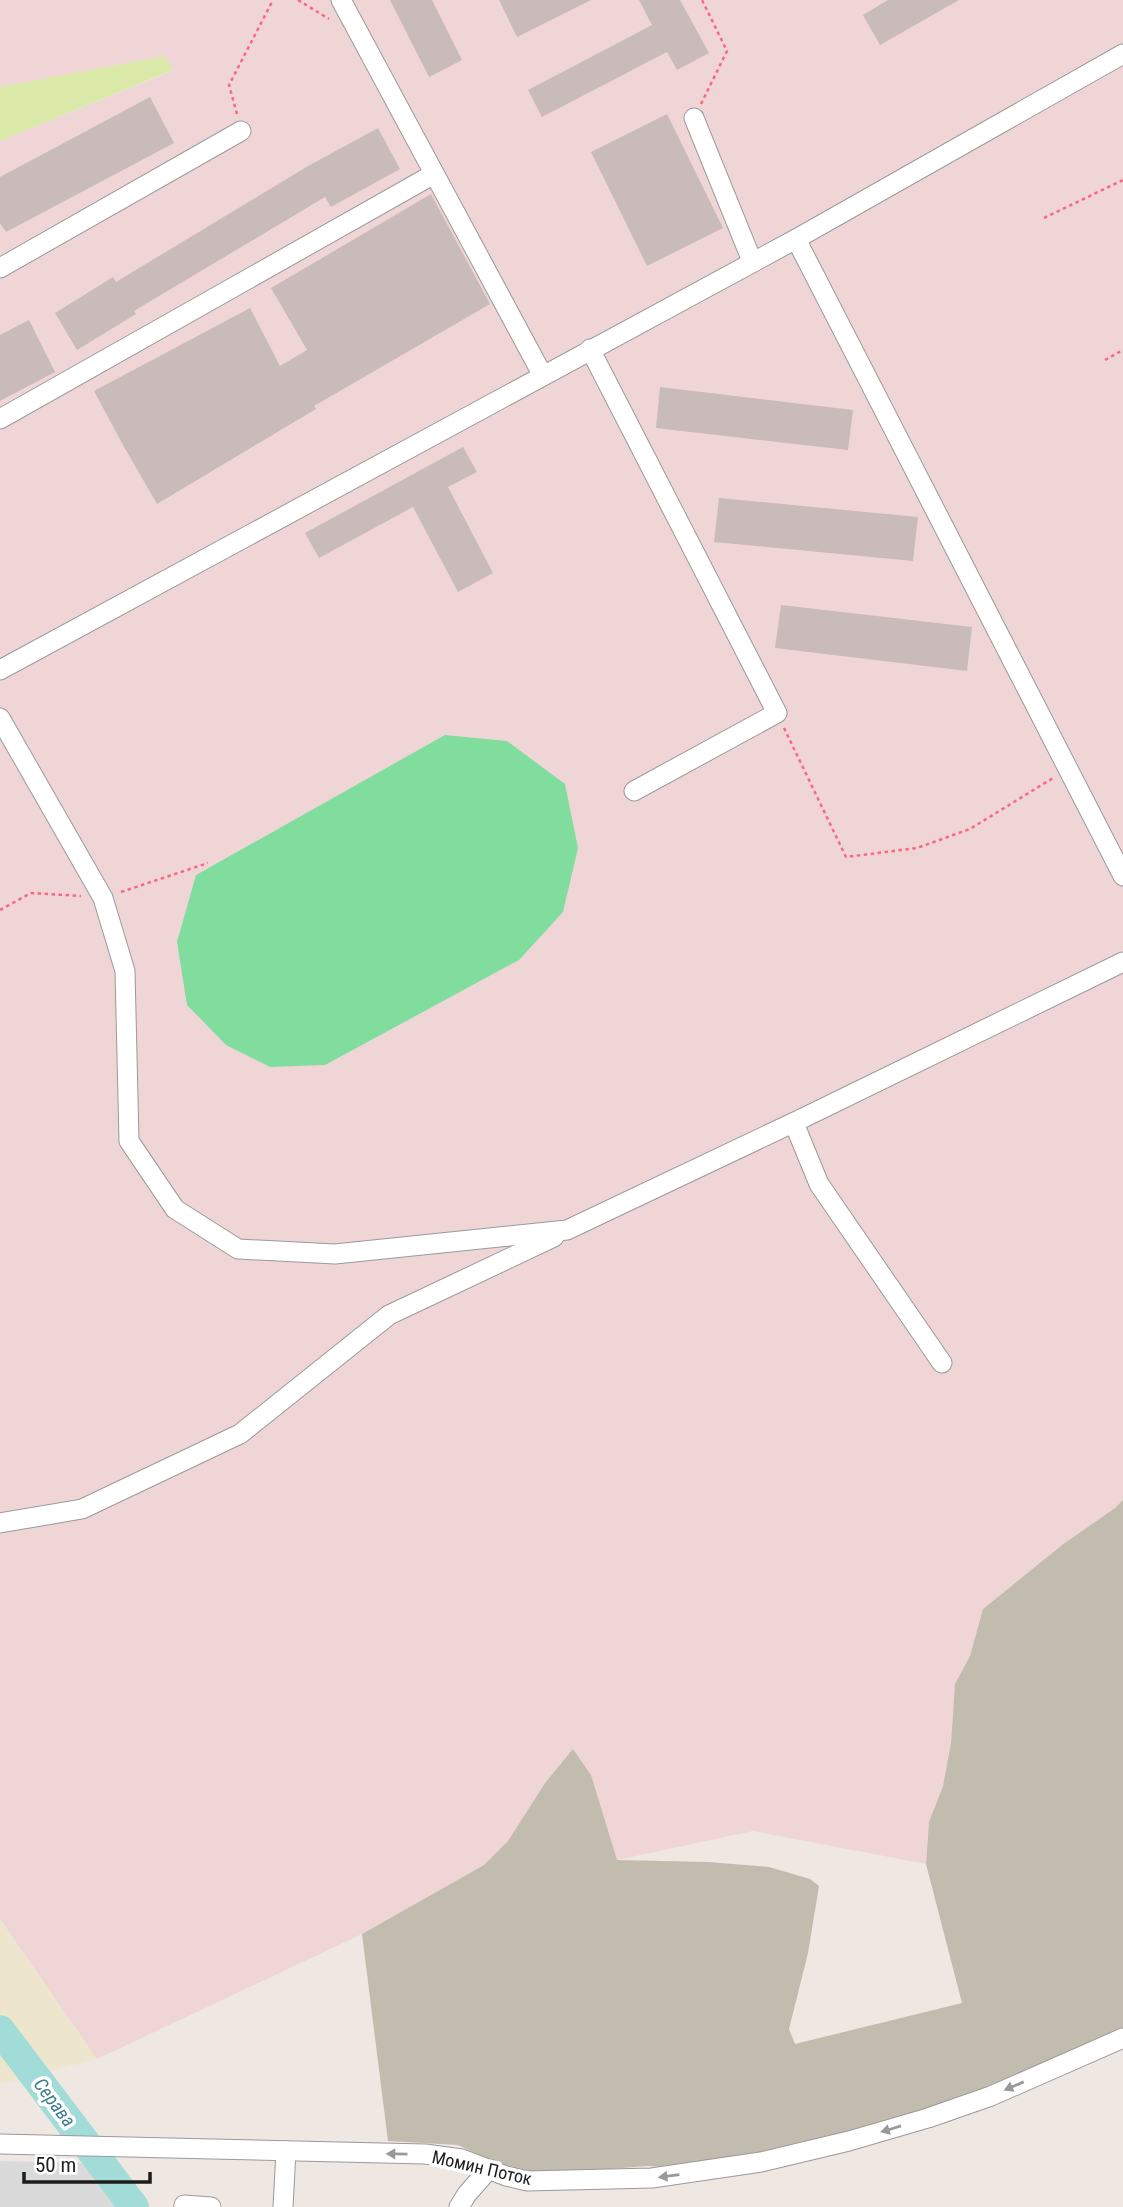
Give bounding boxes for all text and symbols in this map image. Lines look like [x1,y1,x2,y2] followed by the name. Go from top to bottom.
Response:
[29,2073,80,2131] water label: Серава
[1004,2080,1025,2091] one-way arrow
[880,2125,901,2135] one-way arrow
[24,2140,150,2184] scale bar
[430,2146,534,2189] street label: Момин Поток
[386,2148,408,2159] one-way arrow
[35,2153,76,2177] text: 50 m
[658,2171,680,2182] one-way arrow

